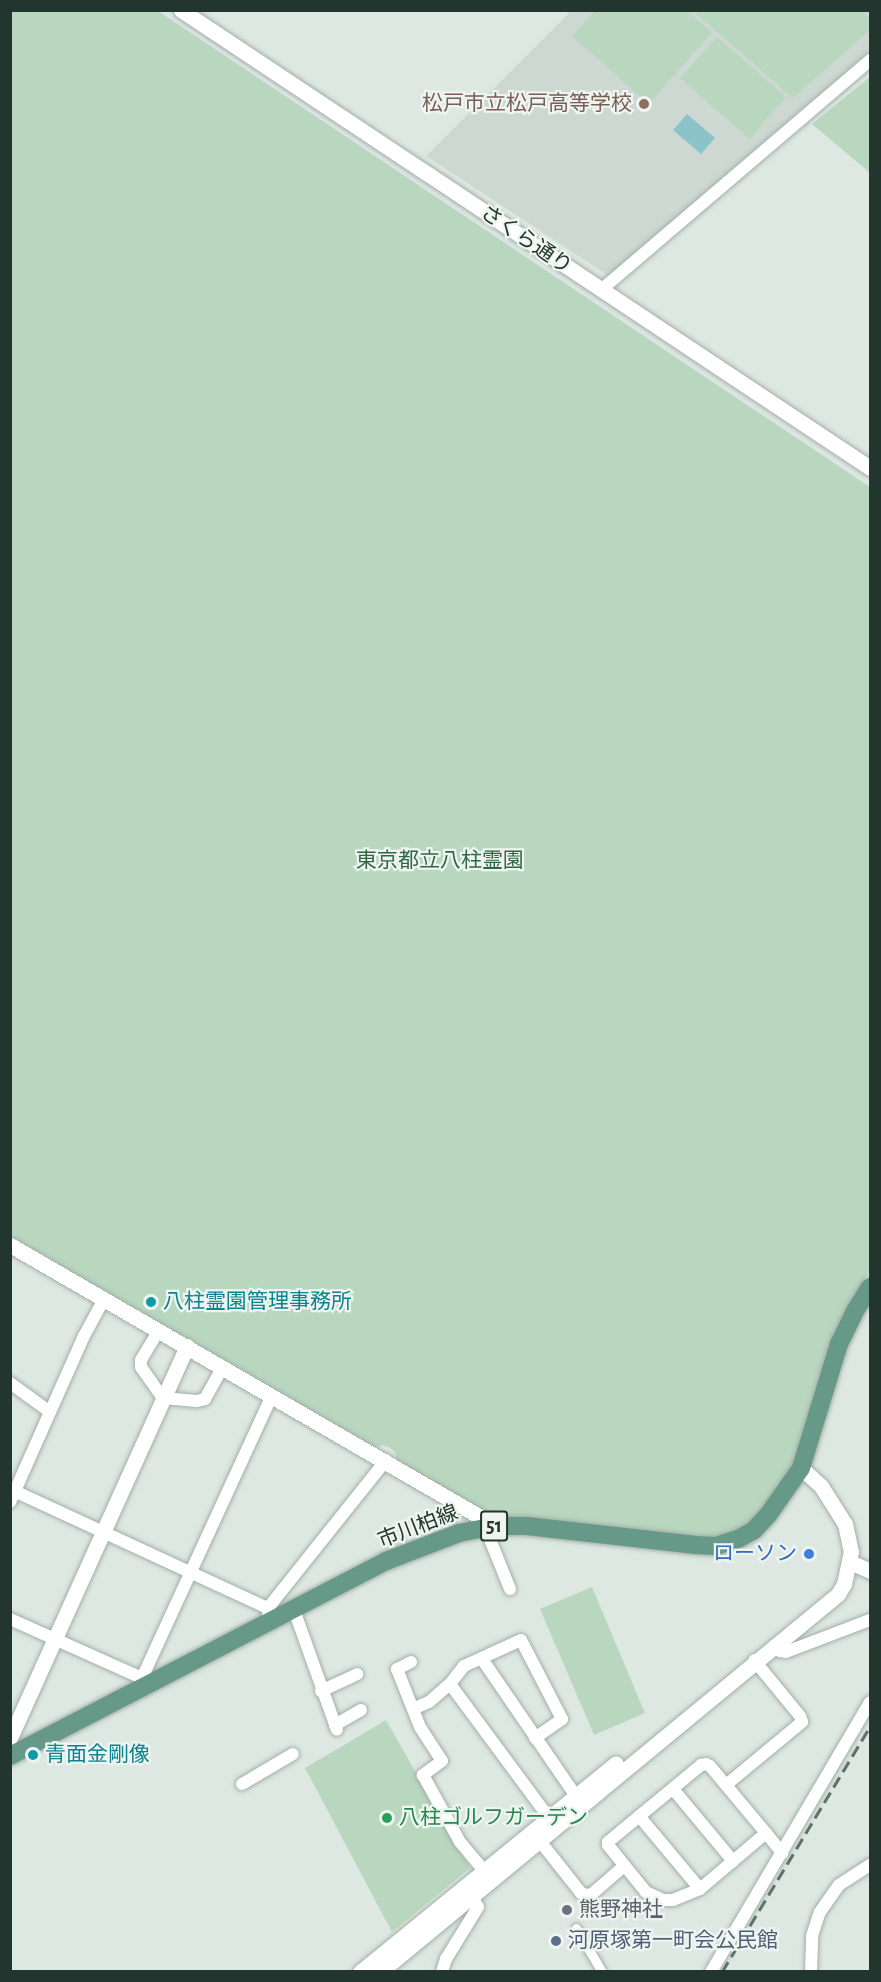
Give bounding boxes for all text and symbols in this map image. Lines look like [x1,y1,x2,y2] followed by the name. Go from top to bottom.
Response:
[422,91,632,117] place label: 松戸市立松戸高等学校
[637,97,651,111] marker: 松戸市立松戸高等学校
[475,200,577,280] street label: さくら通り
[356,848,524,874] park label: 東京都立八柱霊園
[163,1289,352,1315] place label: 八柱霊園管理事務所
[144,1295,158,1309] marker: 八柱霊園管理事務所
[374,1500,462,1554] street label: 市川柏線
[479,1509,509,1543] road number: 51
[713,1541,797,1567] place label: ローソン
[802,1547,816,1561] marker: ローソン
[45,1742,150,1768] place label: 青面金剛像
[26,1748,40,1762] marker: 青面金剛像
[399,1805,588,1831] place label: 八柱ゴルフガーデン
[380,1811,394,1825] marker: 八柱ゴルフガーデン
[579,1897,663,1923] place label: 熊野神社
[560,1903,574,1917] marker: 熊野神社
[568,1928,778,1954] place label: 河原塚第一町会公民館
[549,1934,563,1948] marker: 河原塚第一町会公民館

